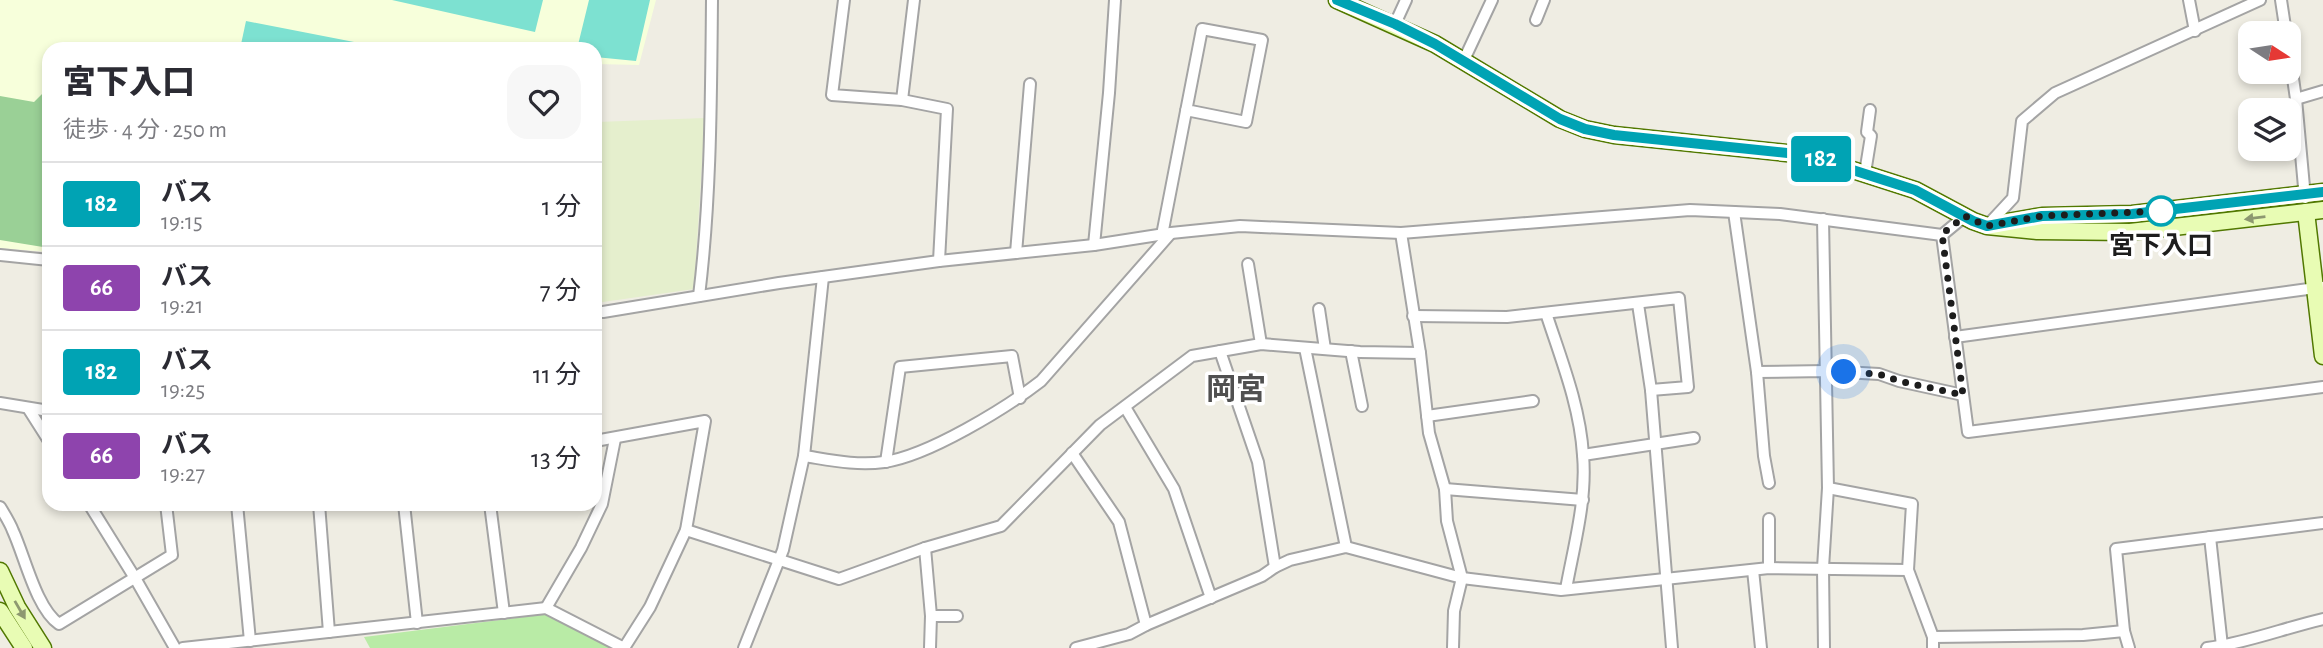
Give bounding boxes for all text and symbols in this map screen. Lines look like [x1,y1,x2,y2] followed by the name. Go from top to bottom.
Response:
[2238,21,2301,84] north arrow
[2238,21,2301,161] map controls
[507,65,581,139] button: heart
[63,67,195,100] text: 宮下入口
[2238,98,2301,161] button: layers
[63,119,227,142] text: 徒歩 · 4 分 · 250 m
[1781,136,1861,182] line badge: 182
[1805,147,1837,171] text: 182
[161,180,213,206] text: バス
[86,192,117,216] text: 182
[542,194,581,220] text: 1 分
[2146,196,2176,226] marker: 宮下入口
[161,211,203,234] text: 19:15
[2244,213,2266,224] one-way arrow
[2109,231,2213,259] place label: 宮下入口
[161,264,213,290] text: バス
[90,276,113,300] text: 66
[540,278,581,304] text: 7 分
[161,295,203,318] text: 19:21
[161,348,213,374] text: バス
[1826,354,1861,389] your location
[86,360,117,384] text: 182
[533,362,581,388] text: 11 分
[1206,373,1266,405] district label: 岡宮
[161,379,205,402] text: 19:25
[161,432,213,458] text: バス
[90,444,113,468] text: 66
[531,446,581,472] text: 13 分
[161,463,205,486] text: 19:27
[14,601,26,620] one-way arrow

